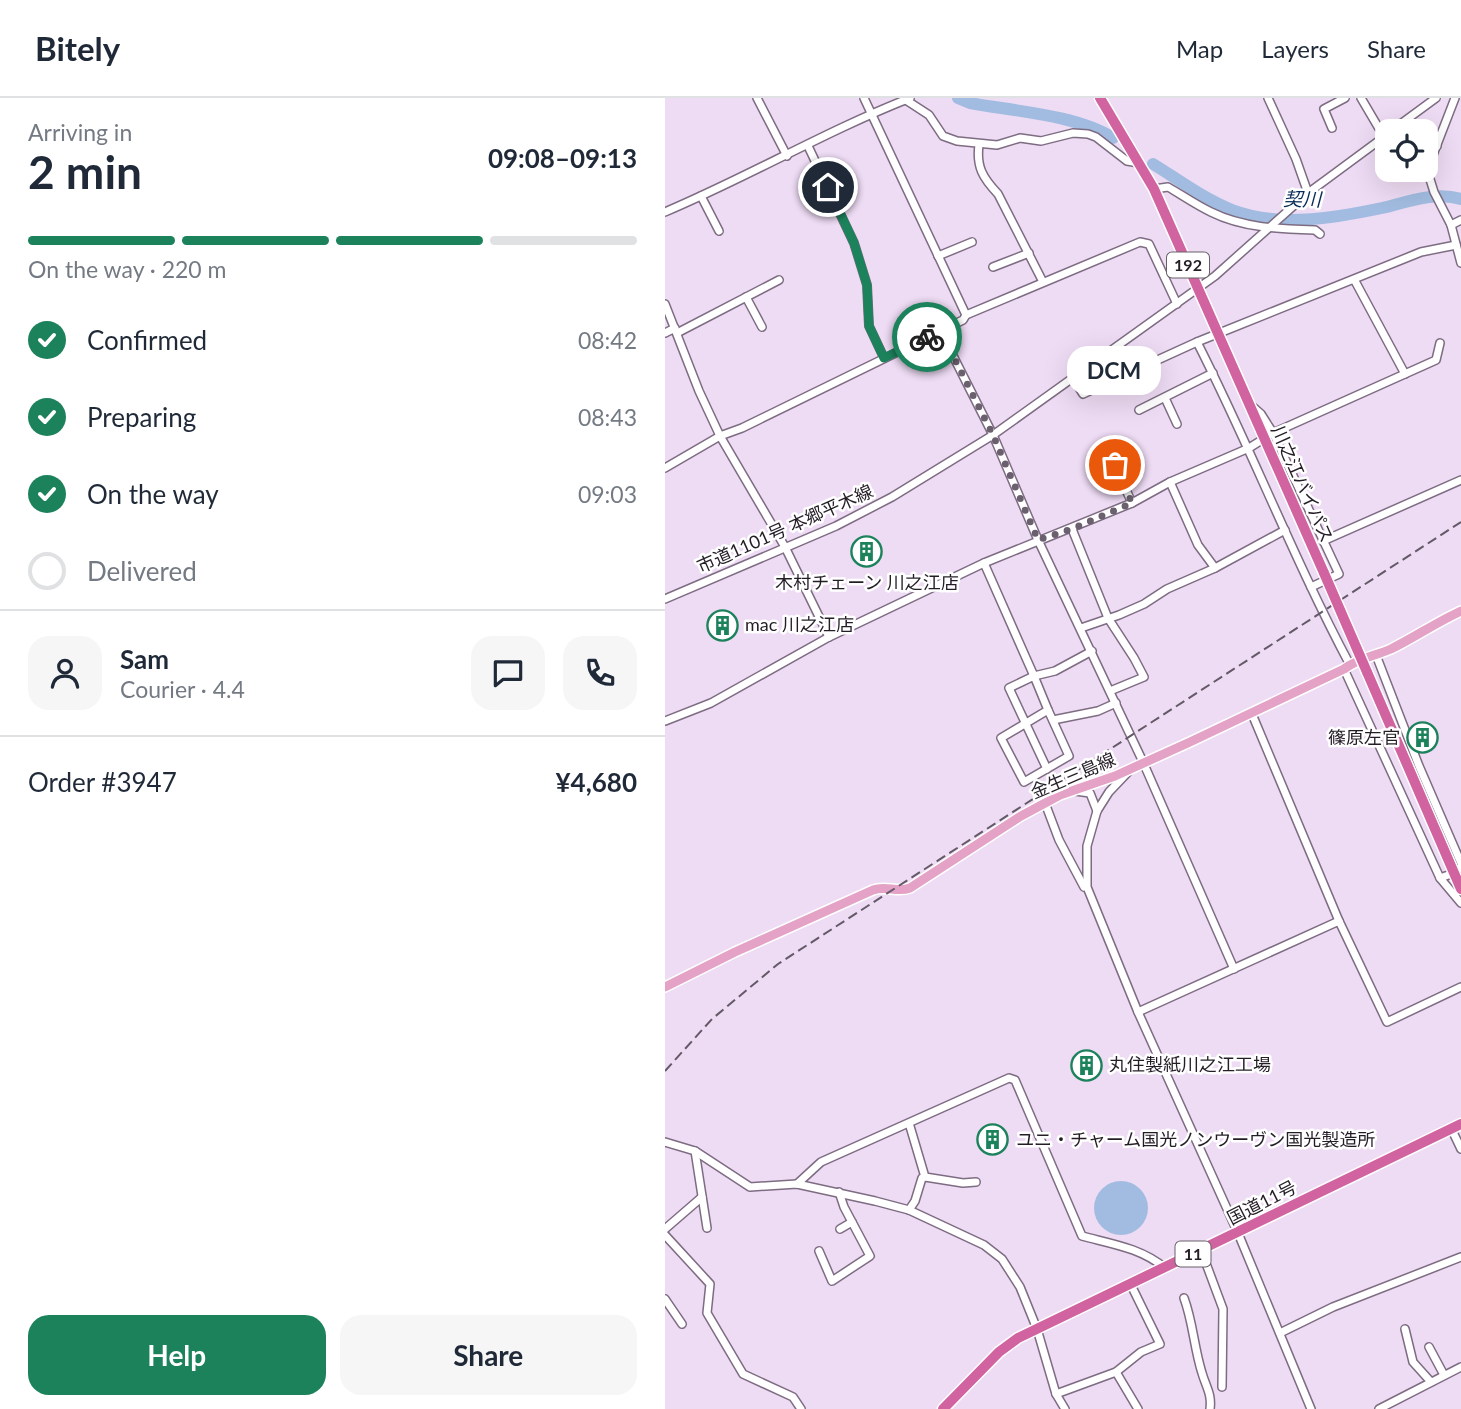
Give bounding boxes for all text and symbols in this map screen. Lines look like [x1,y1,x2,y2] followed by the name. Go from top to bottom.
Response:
[35,28,120,68] text: Bitely
[1176,34,1223,63] text: Map
[1261,34,1329,63] text: Layers
[1367,34,1426,63] text: Share
[28,118,132,146] text: Arriving in
[1375,119,1438,182] map controls
[1375,119,1438,182] button: locate
[488,142,637,174] text: 09:08–09:13
[28,144,142,199] text: 2 min
[798,157,858,217] pin
[809,168,847,206] icon: home
[1283,187,1323,210] water label: 契川
[1167,252,1209,278] road number: 192
[28,255,227,283] text: On the way · 220 m
[892,302,962,372] courier
[908,318,946,356] icon: bike
[28,321,66,359] icon: check
[87,324,207,356] text: Confirmed
[578,326,637,354] text: 08:42
[1068,346,1162,395] callout: DCM
[1087,356,1141,384] text: DCM
[28,398,66,436] icon: check
[87,401,196,433] text: Preparing
[578,403,637,431] text: 08:43
[1267,422,1339,545] street label: 川之江バイパス
[1085,435,1145,495] pin
[1096,446,1134,484] icon: bag
[28,475,66,513] icon: check
[87,478,219,510] text: On the way
[693,479,876,577] street label: 市道1101号 本郷平木線
[578,480,637,508] text: 09:03
[850,535,884,569] building icon: 木村チェーン 川之江店
[87,555,197,587] text: Delivered
[775,571,959,593] place label: 木村チェーン 川之江店
[705,608,739,642] building icon: mac 川之江店
[745,613,854,635] place label: mac 川之江店
[28,636,102,710] button: person
[471,636,545,710] button: chat
[563,636,637,710] button: phone
[120,643,169,675] text: Sam
[120,675,245,703] text: Courier · 4.4
[1406,721,1440,755] building icon: 篠原左官
[1328,726,1400,748] place label: 篠原左官
[1027,747,1118,803] street label: 金生三島線
[28,766,177,798] text: Order #3947
[556,766,637,798] text: ¥4,680
[1069,1048,1103,1082] building icon: 丸住製紙川之江工場
[1109,1053,1271,1075] place label: 丸住製紙川之江工場
[976,1123,1010,1157] building icon: ユニ・チャーム国光ノンウーヴン国光製造所
[1016,1128,1375,1150] place label: ユニ・チャーム国光ノンウーヴン国光製造所
[1223,1175,1300,1229] street label: 国道11号
[1175,1242,1211,1266] road number: 11
[28,1315,326,1395] button: Help
[340,1315,637,1395] button: Share

